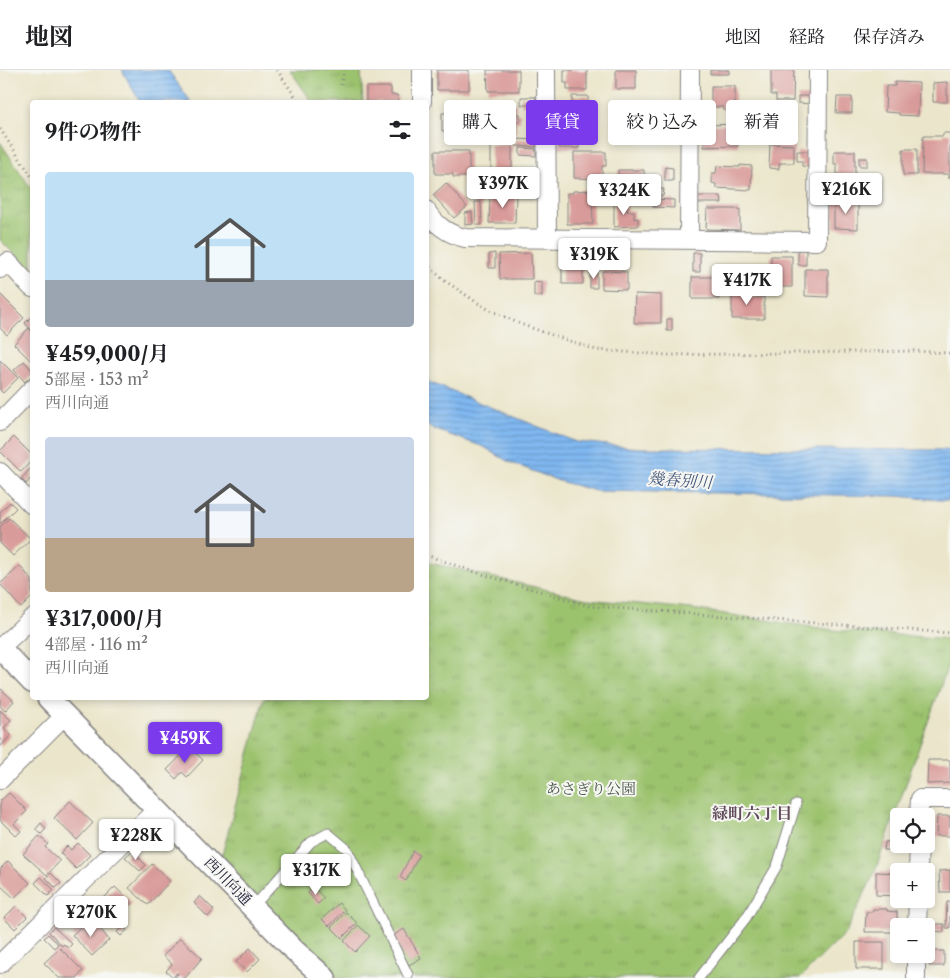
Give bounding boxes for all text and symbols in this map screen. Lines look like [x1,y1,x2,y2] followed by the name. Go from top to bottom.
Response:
[25,22,73,51] text: 地図
[725,26,761,48] text: 地図
[789,26,825,48] text: 経路
[853,26,925,48] text: 保存済み
[444,100,516,145] chip: 購入
[526,100,598,145] chip: 賃貸
[608,100,716,145] chip: 絞り込み
[726,100,798,145] chip: 新着
[386,116,414,144] icon: filters
[45,119,142,144] text: 9件の物件
[468,166,538,209] pin: ¥397K
[811,172,881,215] pin: ¥216K
[478,173,528,193] text: ¥397K
[589,174,659,216] pin: ¥324K
[821,179,871,199] text: ¥216K
[598,180,650,200] text: ¥324K
[185,205,275,295] icon: home
[559,238,629,280] pin: ¥319K
[569,244,619,264] text: ¥319K
[712,264,782,306] pin: ¥417K
[723,270,771,290] text: ¥417K
[45,341,169,366] text: ¥459,000/月
[45,369,149,389] text: 5部屋 · 153 m²
[45,392,109,412] text: 西川向通
[647,468,715,492] water label: 幾春別川
[185,470,275,560] icon: home
[45,606,165,631] text: ¥317,000/月
[45,634,148,654] text: 4部屋 · 116 m²
[45,657,109,677] text: 西川向通
[150,722,220,764] pin: ¥459K
[159,728,211,748] text: ¥459K
[546,779,636,798] park label: あさぎり公園
[712,803,792,823] district label: 緑町六丁目
[890,808,935,963] map controls
[890,808,935,853] button: locate
[101,818,171,861] pin: ¥228K
[110,825,162,845] text: ¥228K
[201,852,256,909] street label: 西川向通
[281,854,351,896] pin: ¥317K
[292,860,340,880] text: ¥317K
[890,863,935,908] button: +
[56,896,126,938] pin: ¥270K
[65,902,117,922] text: ¥270K
[890,918,935,963] button: −

